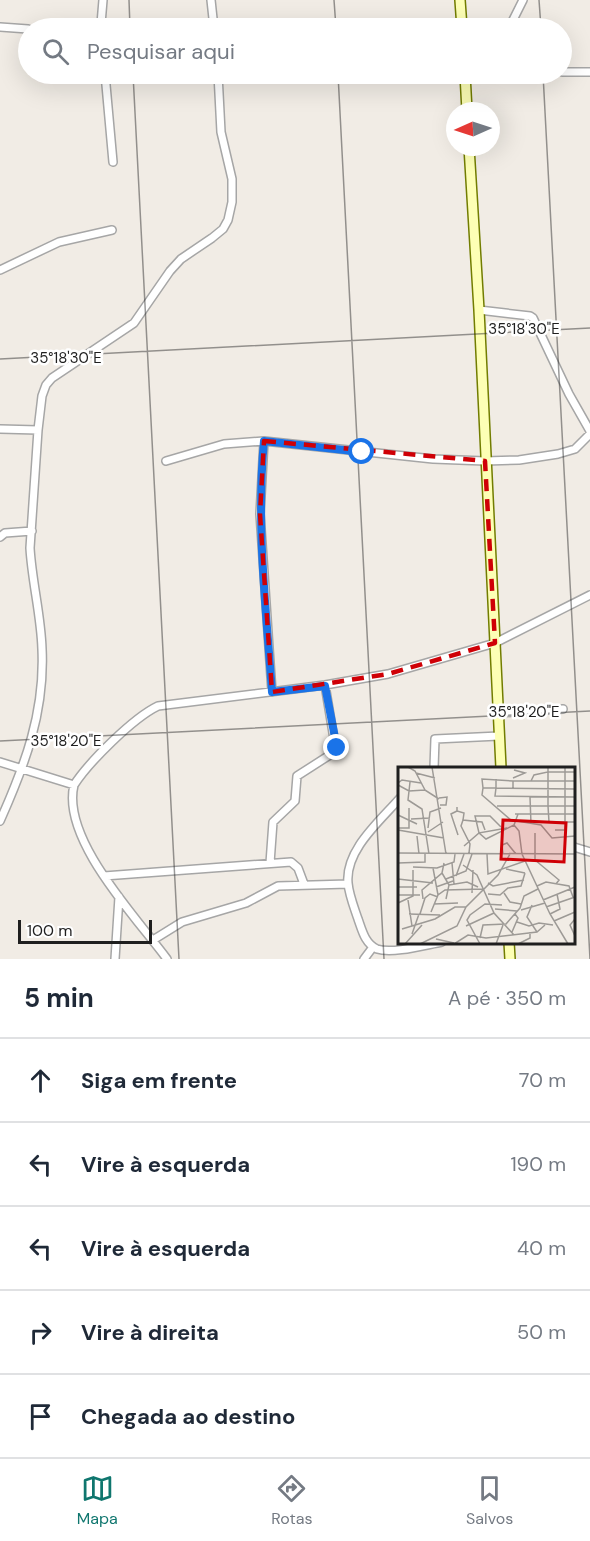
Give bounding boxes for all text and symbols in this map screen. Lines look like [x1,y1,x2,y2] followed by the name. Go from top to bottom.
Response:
[18,18,572,84] search box
[39,35,72,68] icon: search
[87,37,235,66] text: Pesquisar aqui
[446,102,500,156] north arrow
[488,319,560,339] text: 35°18'30"E
[30,348,102,368] text: 35°18'30"E
[348,438,374,464] route start
[489,702,559,722] text: 35°18'20"E
[31,731,101,751] text: 35°18'20"E
[323,734,349,760] route end
[398,767,575,944] inset map
[18,917,152,944] scale bar
[27,920,72,941] text: 100 m
[24,981,94,1015] text: 5 min
[448,985,566,1011] text: A pé · 350 m
[24,1064,57,1097] icon: ahead
[81,1066,237,1095] text: Siga em frente
[519,1067,566,1093] text: 70 m
[24,1148,57,1181] icon: left
[81,1150,250,1179] text: Vire à esquerda
[510,1151,566,1177] text: 190 m
[24,1232,57,1265] icon: left
[81,1234,250,1263] text: Vire à esquerda
[517,1235,566,1261] text: 40 m
[24,1316,57,1349] icon: right
[81,1318,219,1347] text: Vire à direita
[517,1319,566,1345] text: 50 m
[24,1400,57,1433] icon: arrive
[81,1402,295,1431] text: Chegada ao destino
[77,1472,118,1529] tab: Mapa
[271,1472,312,1529] tab: Rotas
[466,1472,513,1529] tab: Salvos

